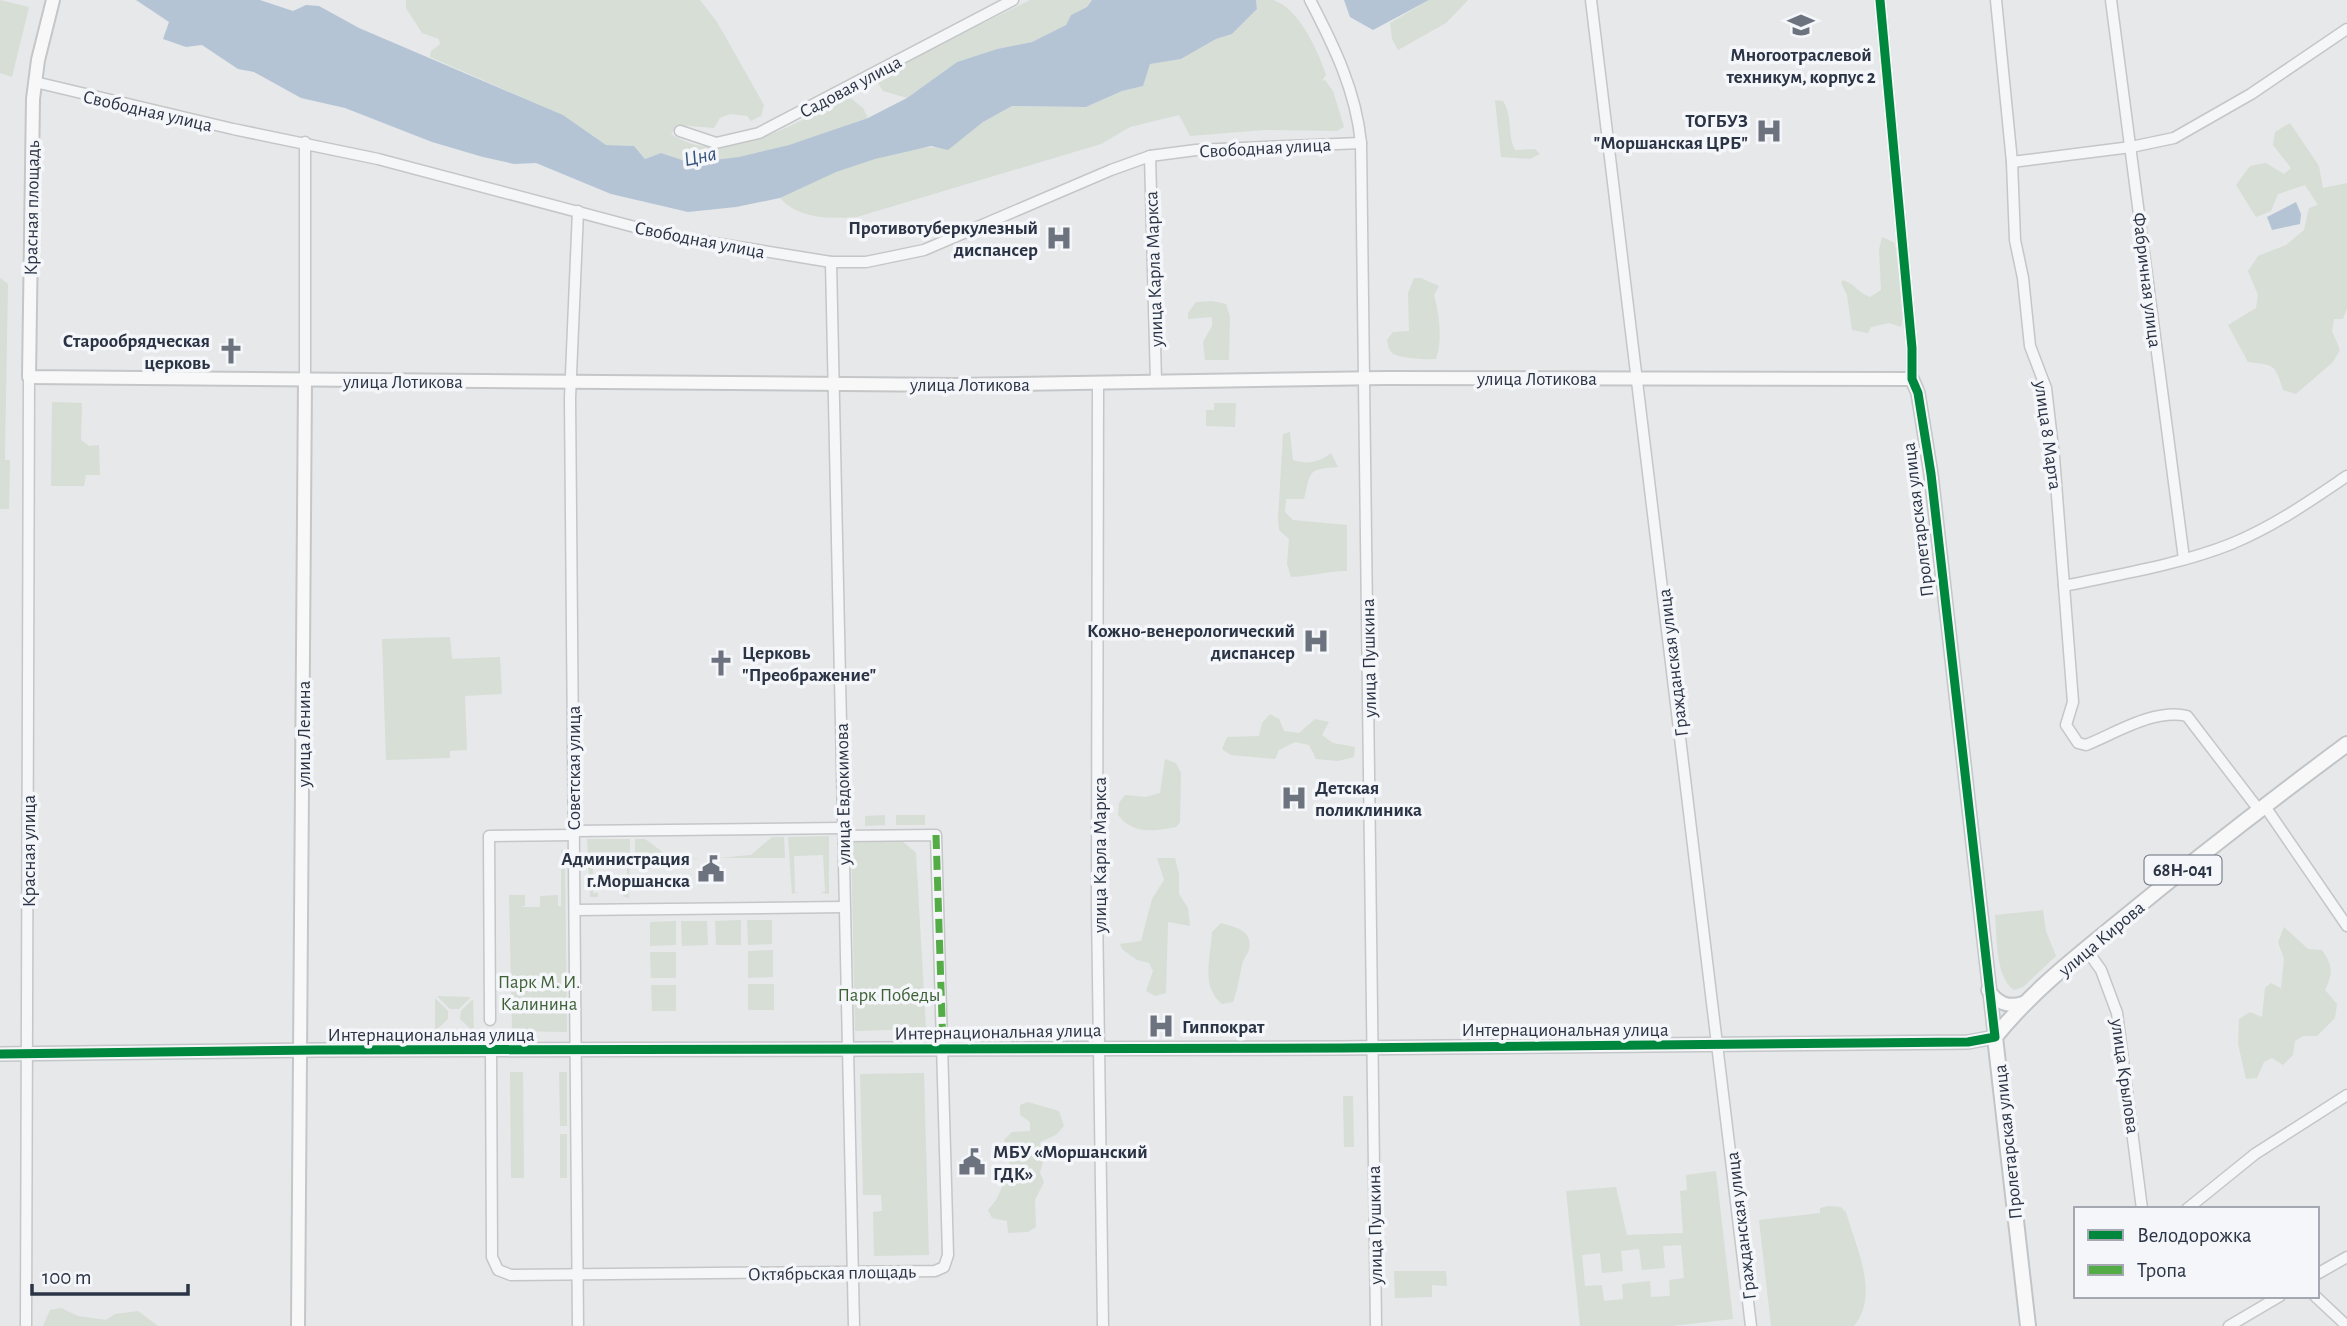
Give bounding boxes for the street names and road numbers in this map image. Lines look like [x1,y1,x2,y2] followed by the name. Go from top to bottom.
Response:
[797,52,905,122] street label: Садовая улица
[81,87,214,136] street label: Свободная улица
[1199,136,1332,161] street label: Свободная улица
[22,140,43,276] street label: Красная площадь
[1142,190,1167,348] street label: улица Карла Маркса
[2129,211,2164,349] street label: Фабричная улица
[633,219,767,262] street label: Свободная улица
[1476,370,1597,389] street label: улица Лотикова
[342,373,463,392] street label: улица Лотикова
[909,376,1030,395] street label: улица Лотикова
[2030,379,2065,491] street label: улица 8 Марта
[1900,441,1937,598] street label: Пролетарская улица
[1655,587,1692,738] street label: Гражданская улица
[1359,598,1380,719] street label: улица Пушкина
[295,680,314,788] street label: улица Ленина
[565,705,584,831] street label: Советская улица
[833,722,854,866] street label: улица Евдокимова
[1091,777,1110,934] street label: улица Карла Маркса
[20,794,39,907] street label: Красная улица
[2144,856,2222,884] road number: 68Н-041
[2055,898,2149,981] street label: улица Кирова
[2107,1017,2142,1135] street label: улица Крылова
[894,1021,1102,1044] street label: Интернациональная улица
[1461,1021,1669,1040] street label: Интернациональная улица
[327,1026,535,1045] street label: Интернациональная улица
[1991,1063,2026,1220] street label: Пролетарская улица
[1723,1150,1760,1301] street label: Гражданская улица
[1365,1165,1386,1286] street label: улица Пушкина
[748,1263,916,1284] street label: Октябрьская площадь

